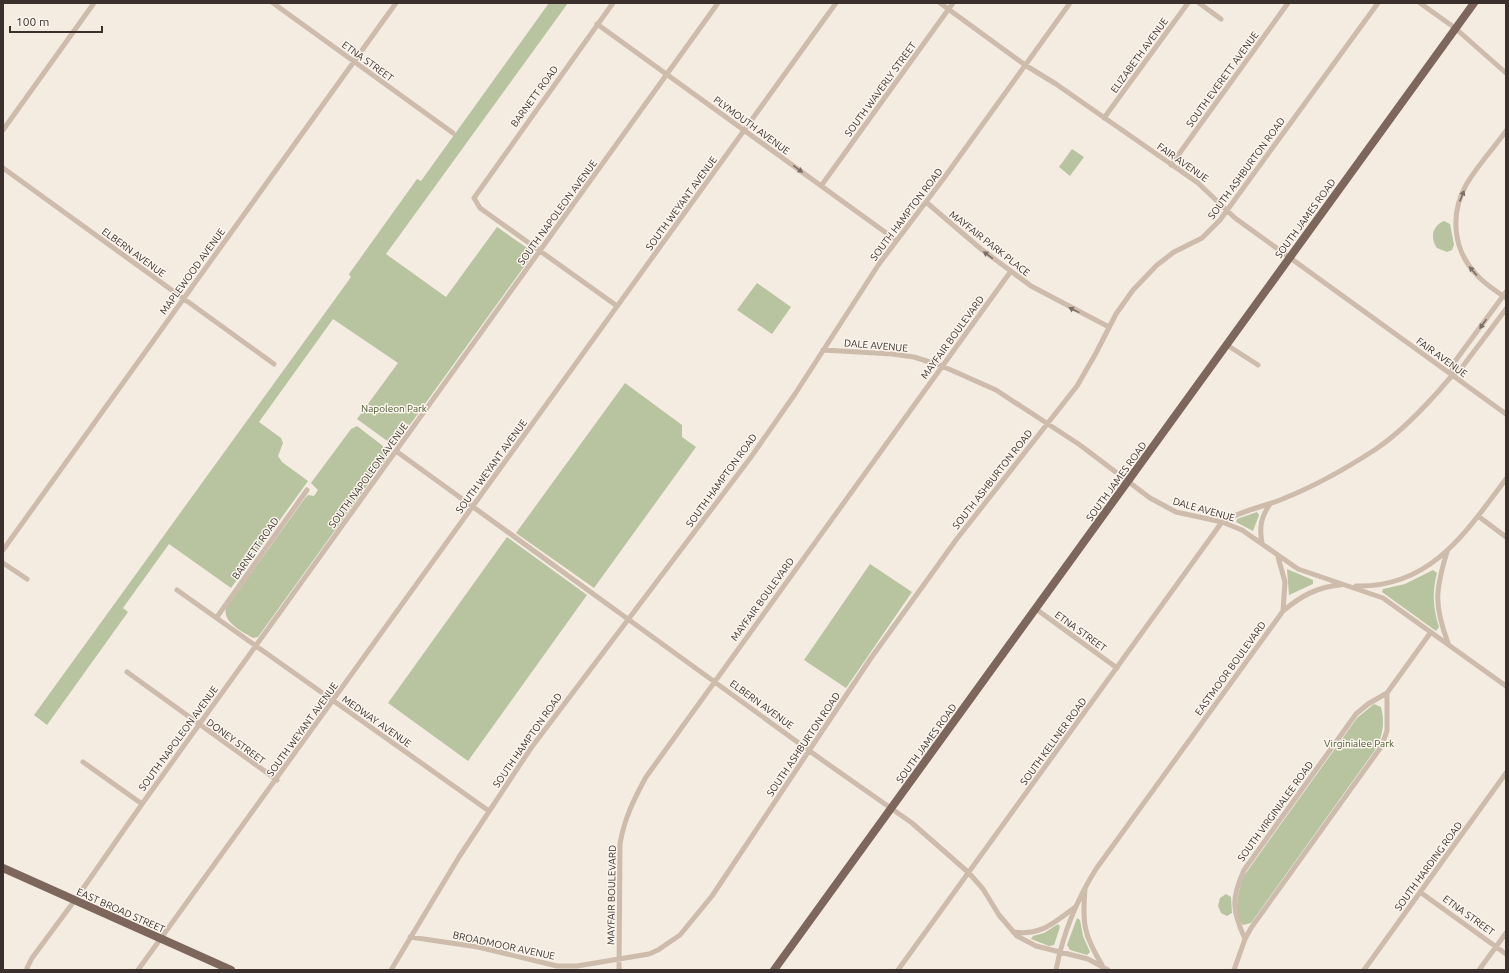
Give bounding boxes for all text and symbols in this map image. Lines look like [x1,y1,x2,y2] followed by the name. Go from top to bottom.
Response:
[10,8,102,34] scale bar
[16,15,49,28] text: 100 m
[1109,15,1171,95] street label: ELIZABETH AVENUE
[1184,29,1261,129] street label: SOUTH EVERETT AVENUE
[340,39,396,84] street label: ETNA STREET
[842,40,919,139] street label: SOUTH WAVERLY STREET
[509,64,560,129] street label: BARNETT ROAD
[711,94,792,157] street label: PLYMOUTH AVENUE
[1206,115,1287,221] street label: SOUTH ASHBURTON ROAD
[1155,141,1211,184] street label: FAIR AVENUE
[644,154,719,252] street label: SOUTH WEYANT AVENUE
[516,157,599,267] street label: SOUTH NAPOLEON AVENUE
[793,165,804,174] one-way arrow
[868,166,945,263] street label: SOUTH HAMPTON ROAD
[1273,177,1338,260] street label: SOUTH JAMES ROAD
[1459,189,1465,201] one-way arrow
[947,209,1032,278] street label: MAYFAIR PARK PLACE
[100,226,168,279] street label: ELBERN AVENUE
[158,226,227,316] street label: MAPLEWOOD AVENUE
[982,250,993,259] one-way arrow
[1469,265,1478,276] one-way arrow
[919,294,986,381] street label: MAYFAIR BOULEVARD
[1068,307,1080,313] one-way arrow
[1479,318,1487,329] one-way arrow
[1414,335,1470,380] street label: FAIR AVENUE
[844,337,909,354] street label: DALE AVENUE
[361,403,427,414] park label: Napoleon Park
[454,417,529,515] street label: SOUTH WEYANT AVENUE
[327,420,410,530] street label: SOUTH NAPOLEON AVENUE
[950,427,1035,531] street label: SOUTH ASHBURTON ROAD
[684,431,759,529] street label: SOUTH HAMPTON ROAD
[1084,440,1149,523] street label: SOUTH JAMES ROAD
[1172,495,1236,524] street label: DALE AVENUE
[230,515,281,581] street label: BARNETT ROAD
[729,556,796,643] street label: MAYFAIR BOULEVARD
[1053,609,1109,654] street label: ETNA STREET
[1193,619,1268,717] street label: EASTMOOR BOULEVARD
[728,678,796,731] street label: ELBERN AVENUE
[265,680,340,778] street label: SOUTH WEYANT AVENUE
[137,683,220,793] street label: SOUTH NAPOLEON AVENUE
[764,690,842,798] street label: SOUTH ASHBURTON ROAD
[491,691,564,790] street label: SOUTH HAMPTON ROAD
[340,693,414,750] street label: MEDWAY AVENUE
[1018,695,1089,787] street label: SOUTH KELLNER ROAD
[894,702,959,785] street label: SOUTH JAMES ROAD
[204,717,267,767] street label: DONEY STREET
[1324,738,1394,749] park label: Virginialee Park
[1235,759,1315,864] street label: SOUTH VIRGINIALEE ROAD
[1392,820,1464,913] street label: SOUTH HARDING ROAD
[605,845,618,945] street label: MAYFAIR BOULEVARD
[75,886,167,935] street label: EAST BROAD STREET
[1441,893,1497,938] street label: ETNA STREET
[452,929,556,962] street label: BROADMOOR AVENUE

